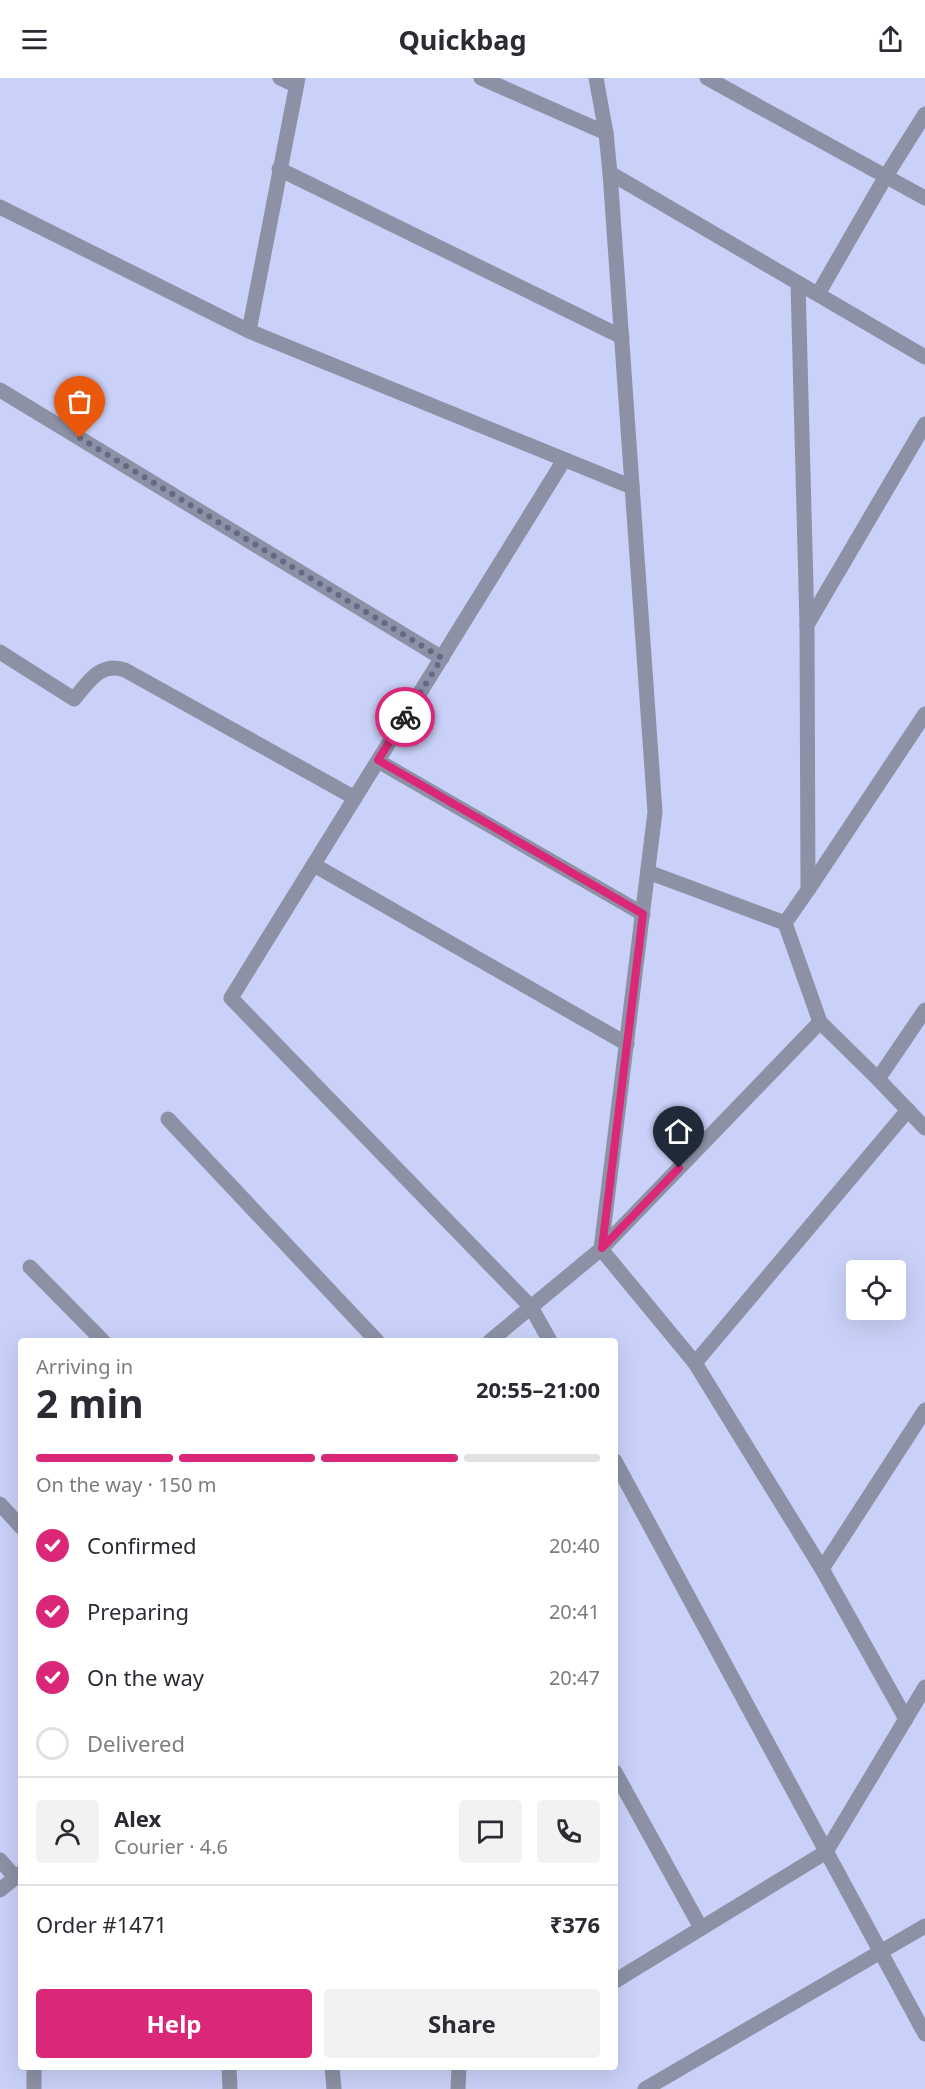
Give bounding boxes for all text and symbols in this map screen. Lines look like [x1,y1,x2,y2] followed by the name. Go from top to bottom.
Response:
[399,21,526,58] text: Quickbag
[18,23,51,56] icon: menu
[874,23,907,56] icon: share
[54,376,105,438] pin
[63,385,96,418] icon: bag
[375,687,435,747] courier
[389,701,422,734] icon: bike
[653,1106,704,1168] pin
[662,1115,695,1148] icon: home
[846,1260,906,1320] map controls
[846,1260,906,1320] button: locate
[36,1353,133,1380] text: Arriving in
[476,1374,600,1404] text: 20:55–21:00
[36,1376,143,1429] text: 2 min
[36,1471,216,1498] text: On the way · 150 m
[36,1529,69,1562] icon: check
[87,1530,197,1560] text: Confirmed
[549,1532,600,1559] text: 20:40
[36,1595,69,1628] icon: check
[87,1596,189,1626] text: Preparing
[549,1598,600,1625] text: 20:41
[36,1661,69,1694] icon: check
[87,1662,204,1692] text: On the way
[549,1664,600,1691] text: 20:47
[87,1728,185,1758] text: Delivered
[36,1800,99,1863] button: person
[459,1800,522,1863] button: chat
[537,1800,600,1863] button: phone
[114,1803,161,1833] text: Alex
[114,1833,228,1860] text: Courier · 4.6
[36,1909,167,1939] text: Order #1471
[550,1909,600,1939] text: ₹376
[36,1989,312,2058] button: Help
[324,1989,600,2058] button: Share

